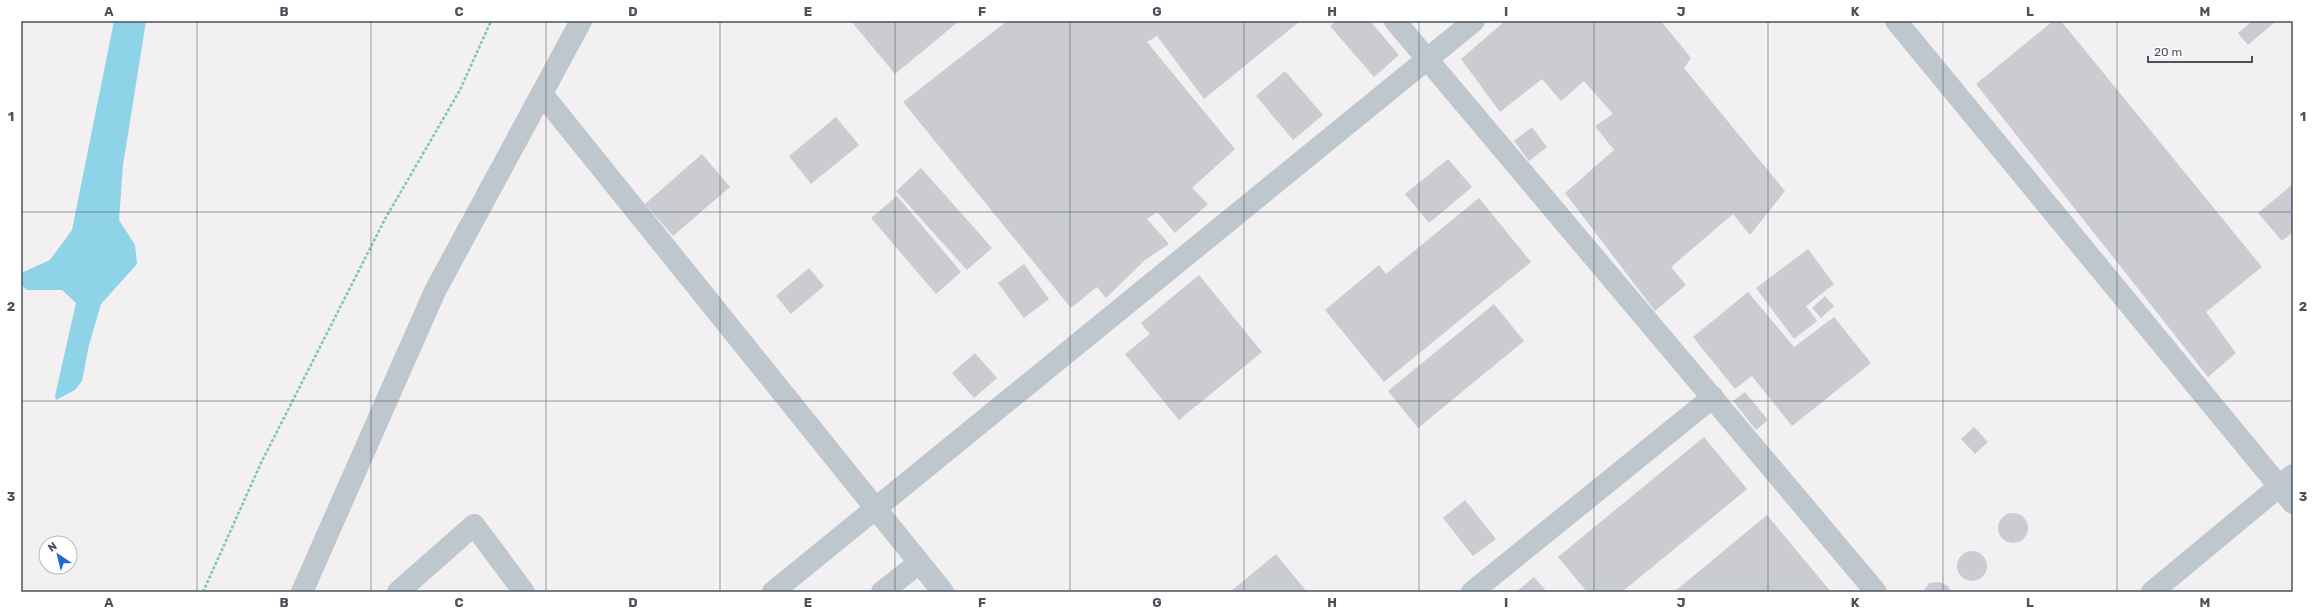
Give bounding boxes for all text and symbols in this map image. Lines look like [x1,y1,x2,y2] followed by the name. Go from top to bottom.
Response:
[104,4,114,19] text: A
[279,4,289,19] text: B
[454,4,464,19] text: C
[628,4,638,19] text: D
[804,4,812,19] text: E
[978,4,986,19] text: F
[1152,4,1162,19] text: G
[1327,4,1337,19] text: H
[1504,4,1508,19] text: I
[1677,4,1685,19] text: J
[1851,4,1860,19] text: K
[2026,4,2034,19] text: L
[2200,4,2210,19] text: M
[2148,38,2252,64] scale bar
[2154,45,2182,59] text: 20 m
[8,109,14,124] text: 1
[2300,109,2306,124] text: 1
[7,299,15,314] text: 2
[2299,299,2307,314] text: 2
[7,489,16,504] text: 3
[2299,489,2308,504] text: 3
[38,535,78,575] north arrow
[46,540,60,555] text: N
[104,595,114,610] text: A
[279,595,289,610] text: B
[454,595,464,610] text: C
[628,595,638,610] text: D
[804,595,812,610] text: E
[978,595,986,610] text: F
[1152,595,1162,610] text: G
[1327,595,1337,610] text: H
[1504,595,1508,610] text: I
[1677,595,1685,610] text: J
[1851,595,1860,610] text: K
[2026,595,2034,610] text: L
[2200,595,2210,610] text: M

